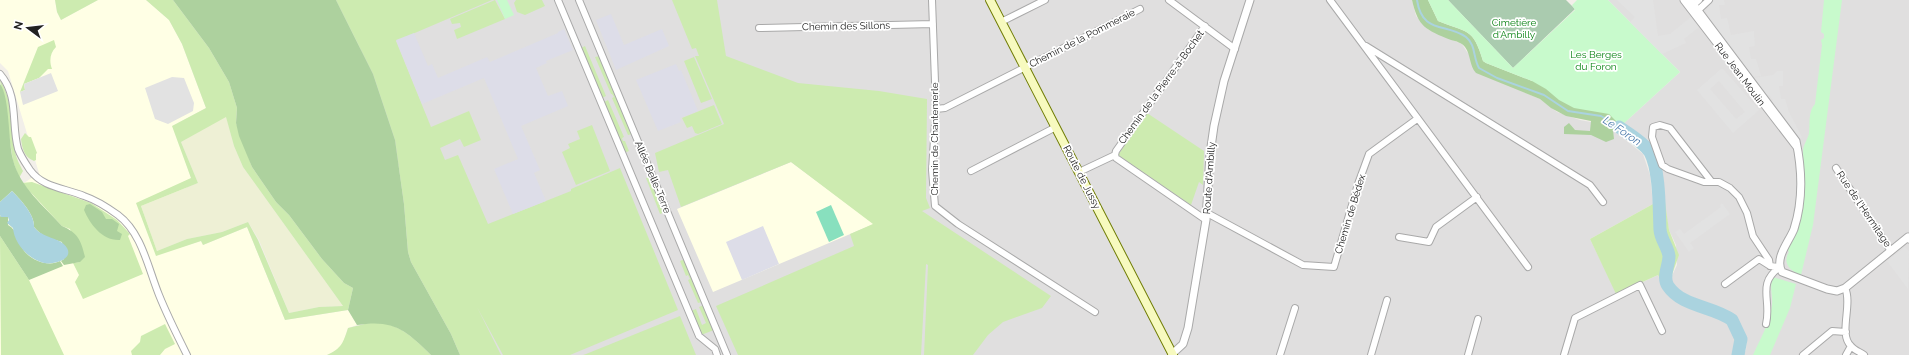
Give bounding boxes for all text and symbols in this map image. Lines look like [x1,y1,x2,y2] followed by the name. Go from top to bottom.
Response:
[1027,6,1137,69] street label: Chemin de la Pommeraie
[8,8,48,48] north arrow
[1492,17,1536,40] park label: Cimetière d'Ambilly
[11,20,26,31] text: N
[802,20,890,32] street label: Chemin des Sillons
[1116,28,1206,146] street label: Chemin de la Pierre-à-Bochet
[1713,40,1767,108] street label: Rue Jean Moulin
[1570,49,1622,72] park label: Les Berges du Foron
[929,82,940,196] street label: Chemin de Chantemerle
[1601,114,1643,148] water label: Le Foron
[633,139,673,215] street label: Allée Belle-Terre
[1201,141,1217,215] street label: Route d'Ambilly
[1061,143,1103,211] street label: Route de Jussy
[1835,169,1893,249] street label: Rue de l'Hermitage
[1333,173,1367,255] street label: Chemin de Bédex

